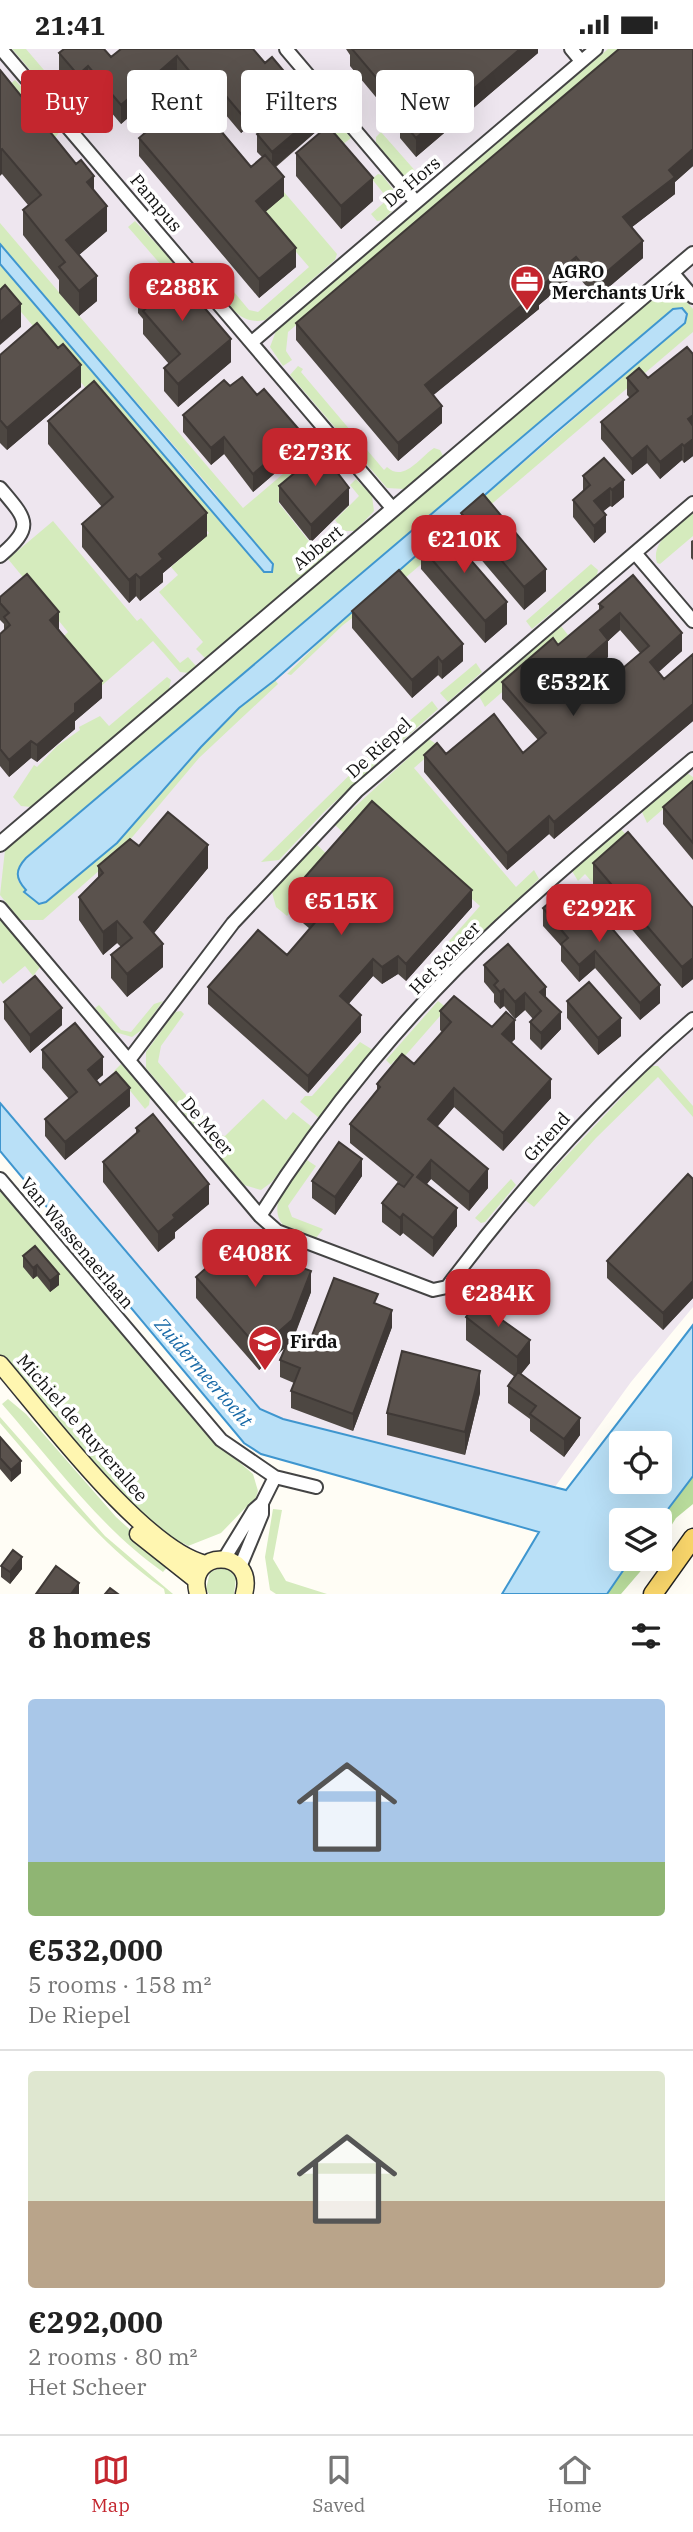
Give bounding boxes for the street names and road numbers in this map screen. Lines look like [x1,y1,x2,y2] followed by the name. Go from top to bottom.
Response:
[378,151,445,212] street label: De Hors
[125,169,187,236] street label: Pampus
[288,520,347,575] street label: Abbert
[341,712,416,783] street label: De Riepel
[404,916,485,999] street label: Het Scheer
[176,1092,239,1160] street label: De Meer
[518,1107,575,1166] street label: Griend
[16,1172,139,1313] street label: Van Wassenaerlaan
[12,1349,153,1506] street label: Michiel de Ruyterallee

